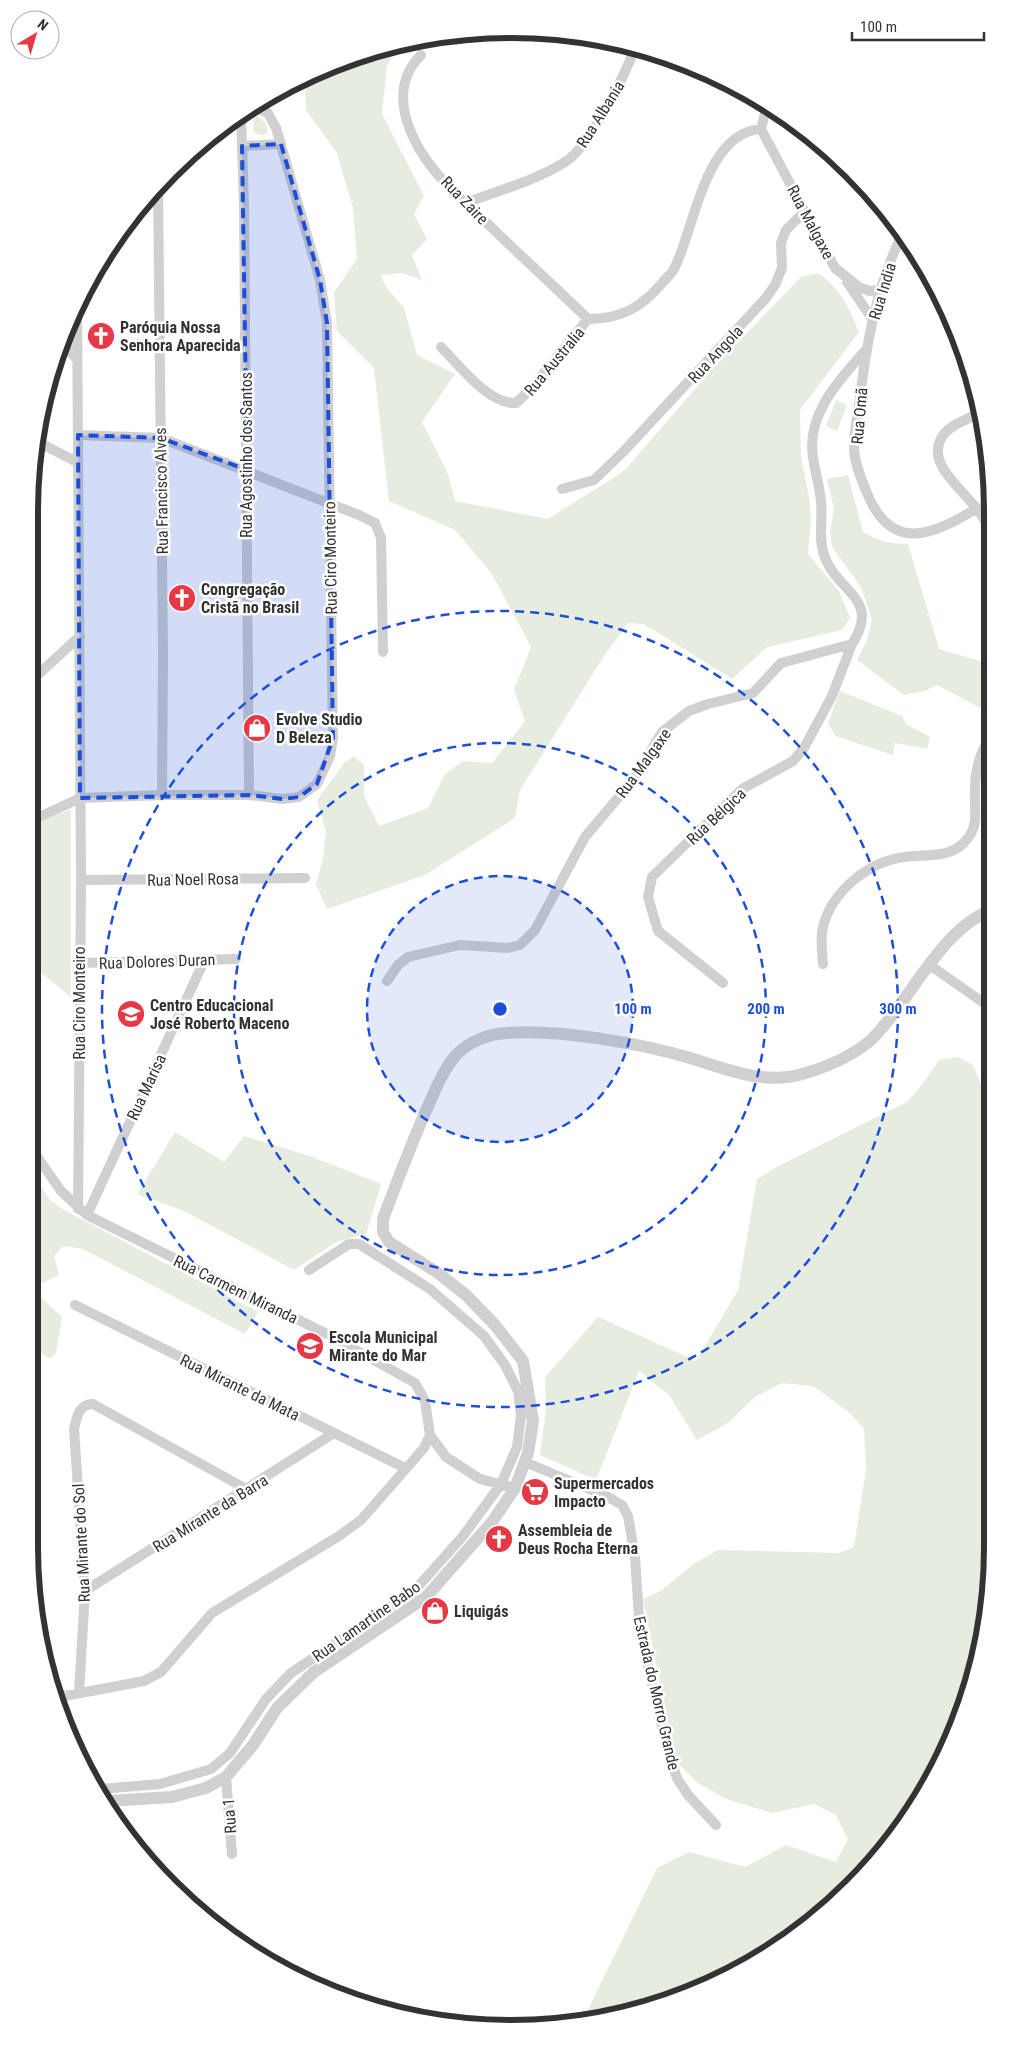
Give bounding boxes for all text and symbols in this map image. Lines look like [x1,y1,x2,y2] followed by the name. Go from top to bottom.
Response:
[10,10,60,60] north arrow
[852,10,984,42] scale bar
[35,16,51,34] text: N
[860,18,897,36] text: 100 m
[572,77,628,151] street label: Rua Albania
[437,172,492,228] street label: Rua Zaire
[783,182,838,262] street label: Rua Malgaxe
[865,260,900,322] street label: Rua India
[120,318,241,355] place label: Paróquia Nossa Senhora Aparecida
[86,321,116,351] church icon: Paróquia Nossa Senhora Aparecida
[684,322,747,387] street label: Rua Angola
[520,323,589,399] street label: Rua Australia
[237,372,256,538] street label: Rua Agostinho dos Santos
[848,387,871,445] street label: Rua Omã
[151,427,172,555] street label: Rua Francisco Alves
[320,501,341,615] street label: Rua Ciro Monteiro
[201,580,299,617] place label: Congregação Cristã no Brasil
[167,583,197,613] church icon: Congregação Cristã no Brasil
[276,710,362,747] place label: Evolve Studio D Beleza
[242,713,272,743] shop icon: Evolve Studio D Beleza
[612,725,675,802] street label: Rua Malgaxe
[683,784,750,849] street label: Rua Bélgica
[147,869,239,890] street label: Rua Noel Rosa
[70,946,89,1060] street label: Rua Ciro Monteiro
[98,950,216,973] street label: Rua Dolores Duran
[150,996,289,1033] place label: Centro Educacional José Roberto Maceno
[116,999,146,1029] school or university icon: Centro Educacional José Roberto Maceno
[491,1000,509,1018] centre of rings
[614,1000,652,1018] text: 100 m
[747,1000,785,1018] text: 200 m
[879,1000,917,1018] text: 300 m
[123,1051,170,1123] street label: Rua Marisa
[171,1251,301,1328] street label: Rua Carmem Miranda
[329,1328,437,1365] place label: Escola Municipal Mirante do Mar
[295,1331,325,1361] school or university icon: Escola Municipal Mirante do Mar
[177,1350,303,1425] street label: Rua Mirante da Mata
[149,1470,271,1556] street label: Rua Mirante da Barra
[554,1474,654,1511] place label: Supermercados Impacto
[520,1477,550,1507] supermarket icon: Supermercados Impacto
[69,1483,94,1603] street label: Rua Mirante do Sol
[518,1521,638,1558] place label: Assembleia de Deus Rocha Eterna
[484,1524,514,1554] church icon: Assembleia de Deus Rocha Eterna
[309,1577,424,1666] street label: Rua Lamartine Babo
[420,1596,450,1626] shop icon: Liquigás
[454,1602,508,1621] place label: Liquigás
[630,1614,683,1772] street label: Estrada do Morro Grande
[219,1798,240,1834] street label: Rua 1

